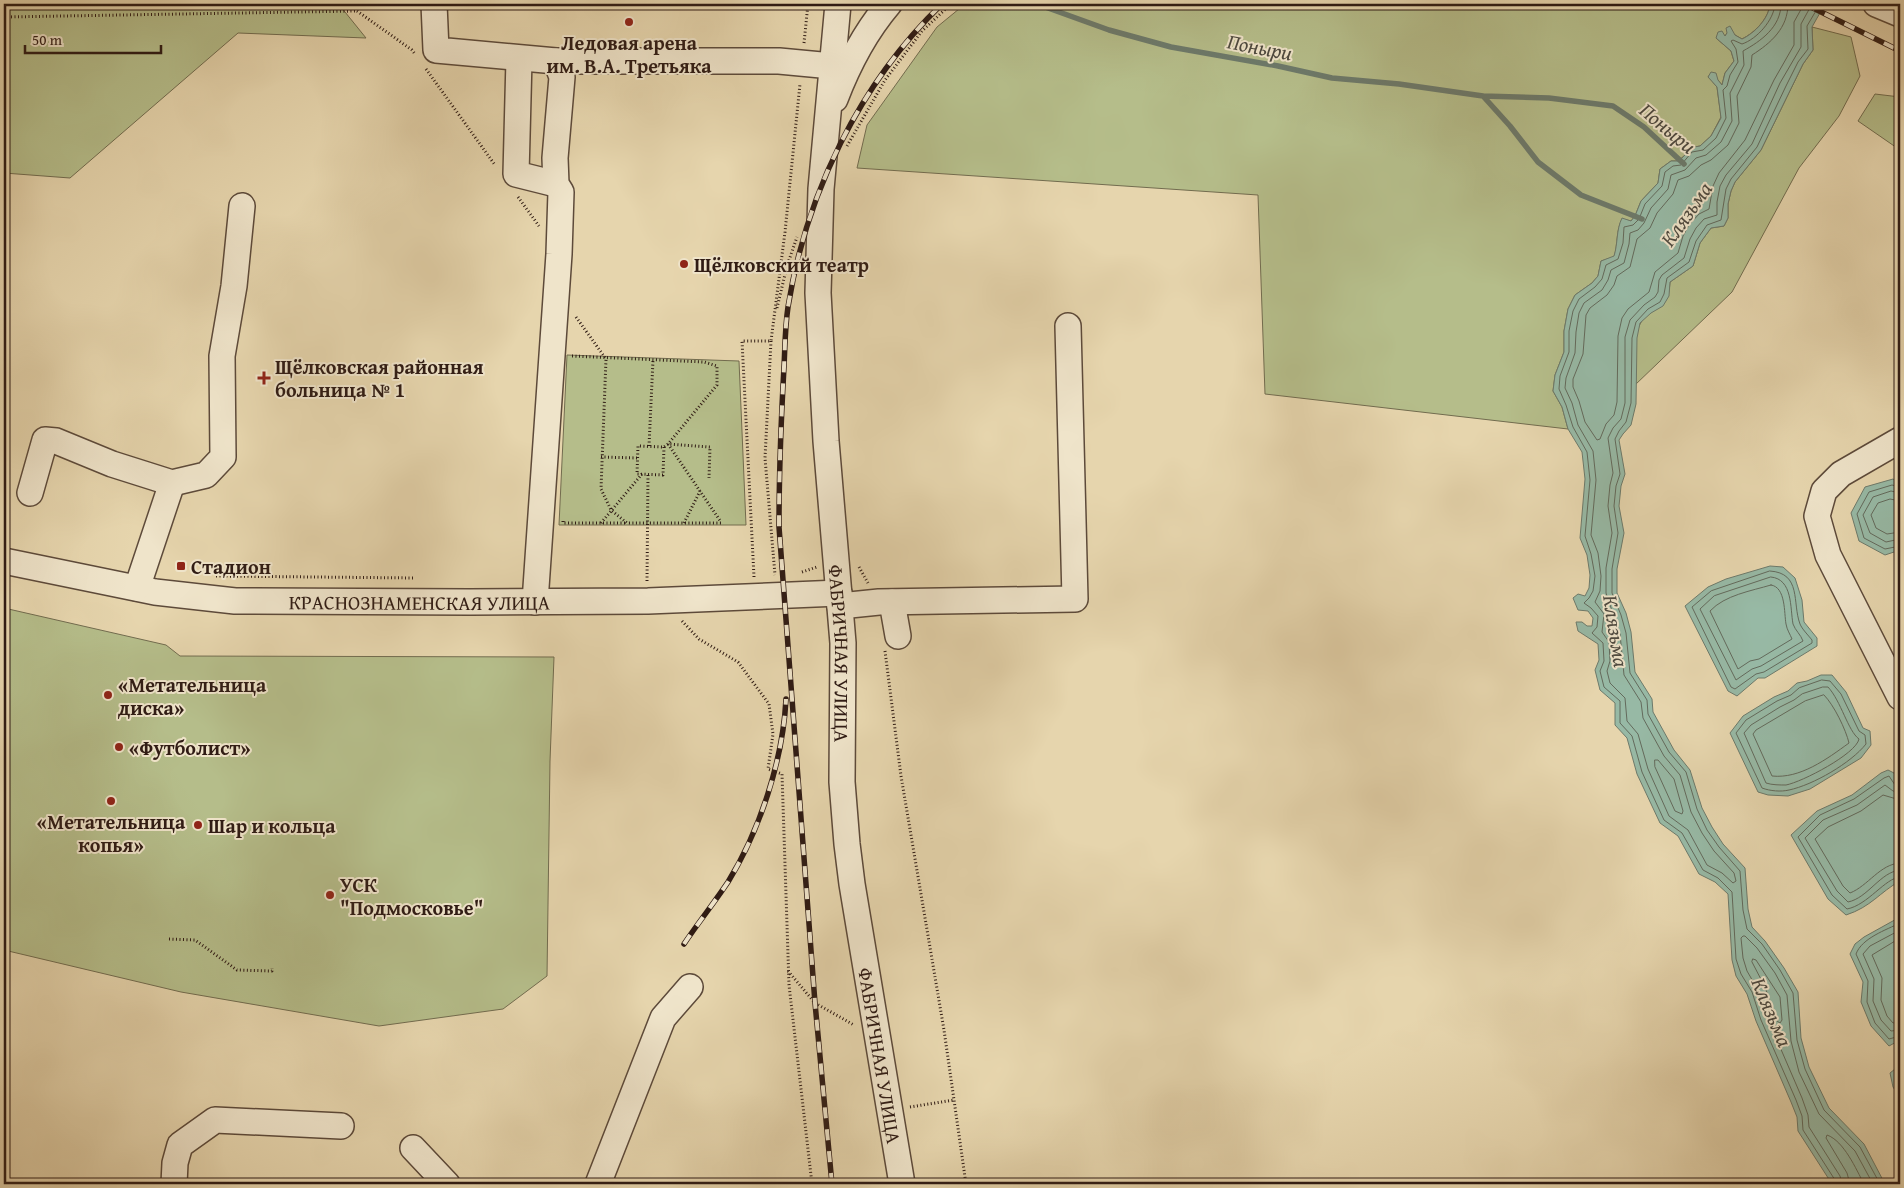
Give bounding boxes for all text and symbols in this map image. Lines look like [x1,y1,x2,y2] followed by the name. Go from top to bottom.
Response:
[623,16,635,28] marker: Ледовая арена им. В.А. Третьяка
[25,22,161,54] scale bar
[1225,26,1296,69] water label: Поныри
[547,28,712,80] place label: Ледовая арена им. В.А. Третьяка
[32,29,63,50] text: 50 m
[1633,95,1703,161] water label: Поныри
[1652,175,1720,253] water label: Клязьма
[694,250,869,279] place label: Щёлковский театр
[678,258,690,270] marker: Щёлковский театр
[275,352,484,404] place label: Щёлковская районная больница № 1
[257,371,271,385] marker: Щёлковская районная больница № 1
[191,552,271,581] place label: Стадион
[175,560,187,572] marker: Стадион
[822,563,858,742] street label: ФАБРИЧНАЯ УЛИЦА
[289,587,550,617] street label: КРАСНОЗНАМЕНСКАЯ УЛИЦА
[1595,593,1637,670] water label: Клязьма
[118,670,267,722] place label: «Метательница диска»
[102,689,114,701] marker: «Метательница диска»
[129,733,251,762] place label: «Футболист»
[113,741,125,753] marker: «Футболист»
[105,795,117,807] marker: «Метательница копья»
[37,807,186,859] place label: «Метательница копья»
[208,811,336,840] place label: Шар и кольца
[192,819,204,831] marker: Шар и кольца
[340,870,483,922] place label: УСК "Подмосковье"
[324,889,336,901] marker: УСК "Подмосковье"
[852,965,909,1146] street label: ФАБРИЧНАЯ УЛИЦА
[1744,973,1801,1052] water label: Клязьма

